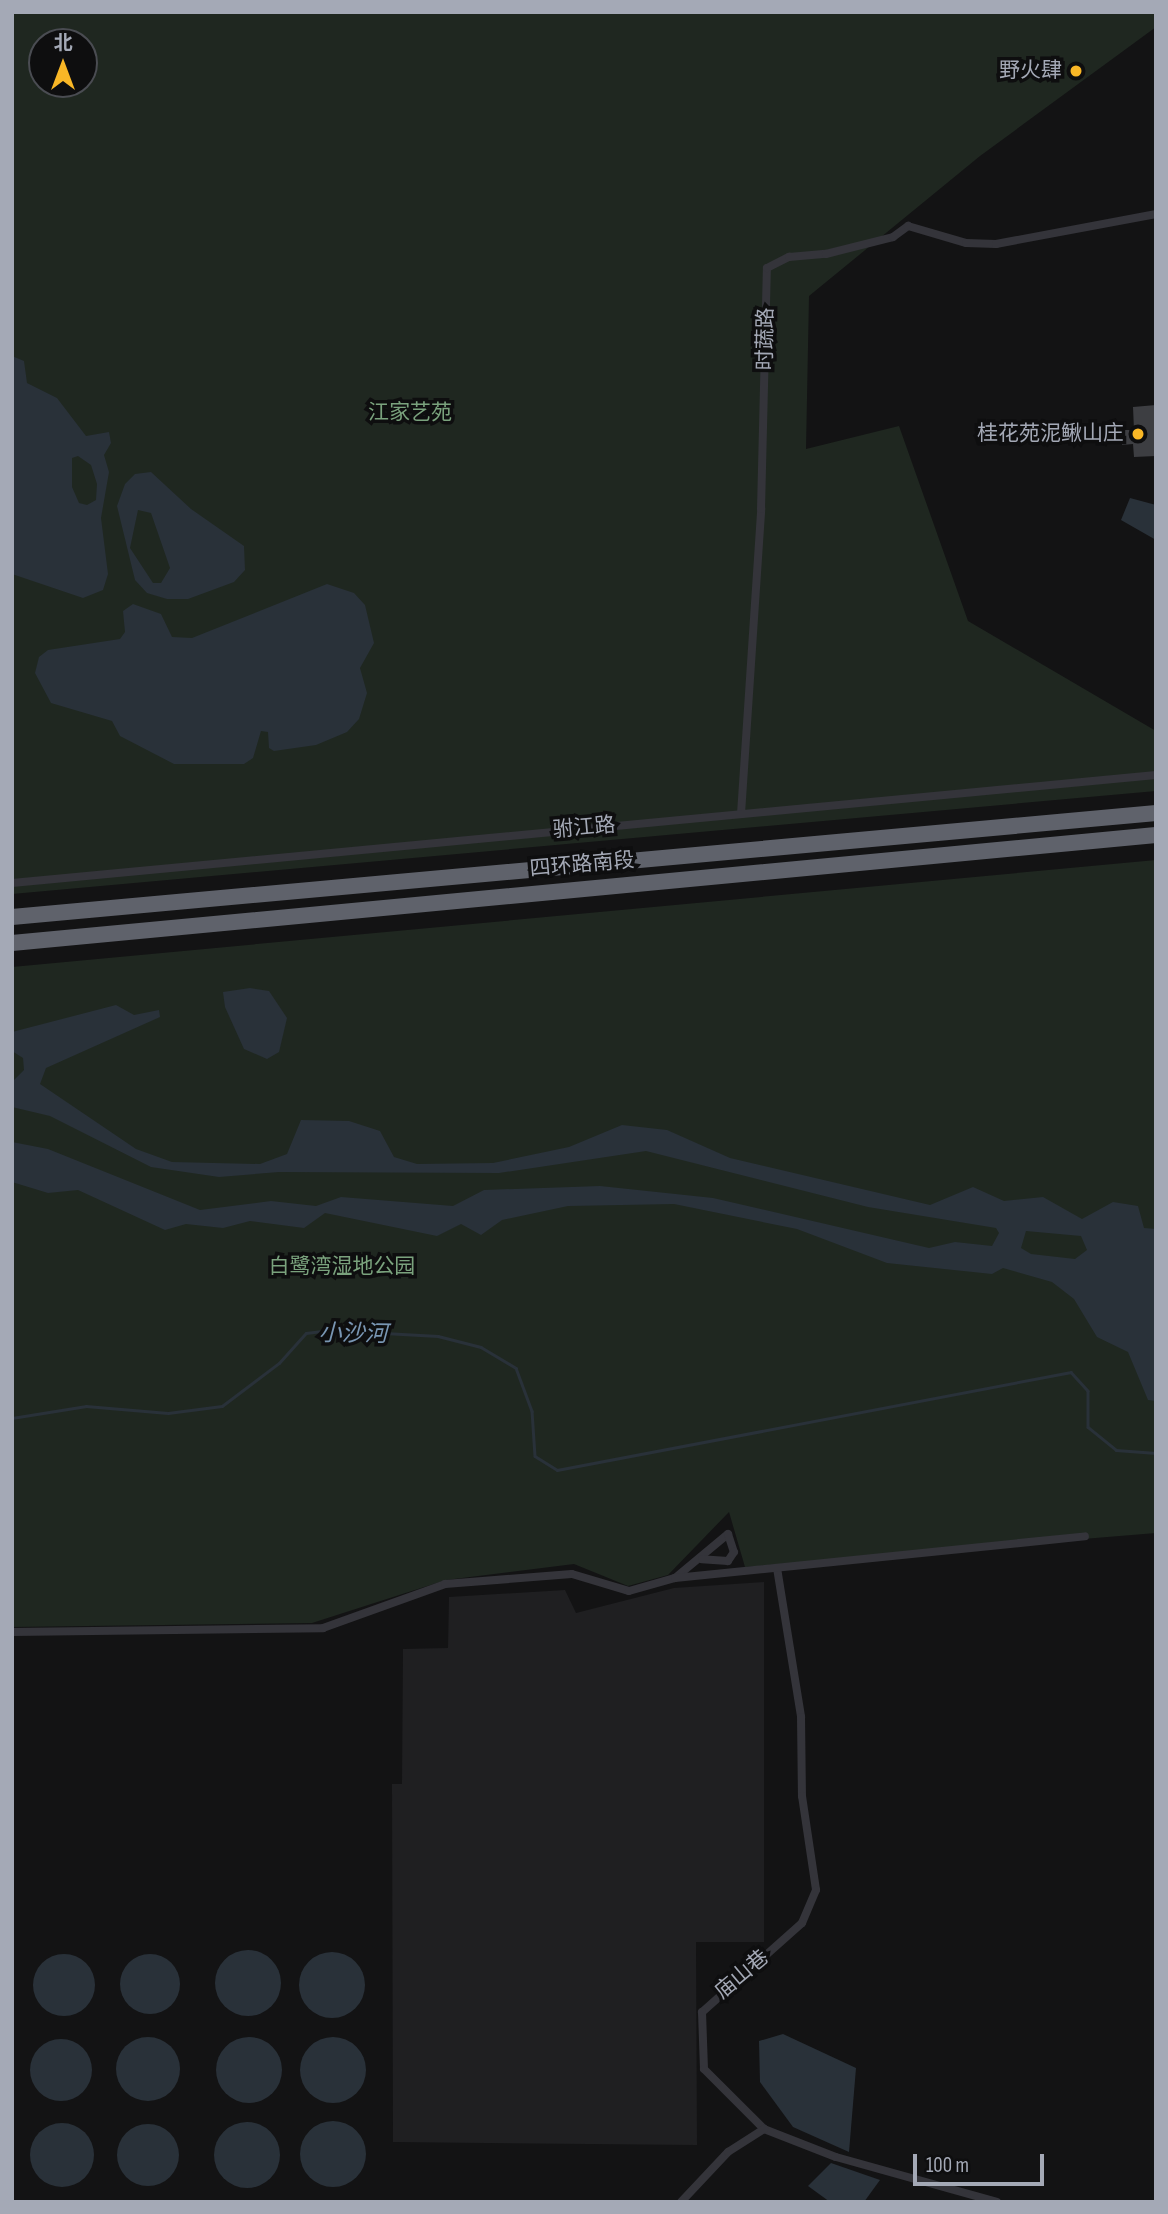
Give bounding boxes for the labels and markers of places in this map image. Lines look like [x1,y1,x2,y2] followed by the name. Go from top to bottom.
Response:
[999,58,1062,84] place label: 野火肆
[1068,63,1084,79] marker: 野火肆
[977,421,1124,447] place label: 桂花苑泥鳅山庄
[1130,426,1146,442] marker: 桂花苑泥鳅山庄

